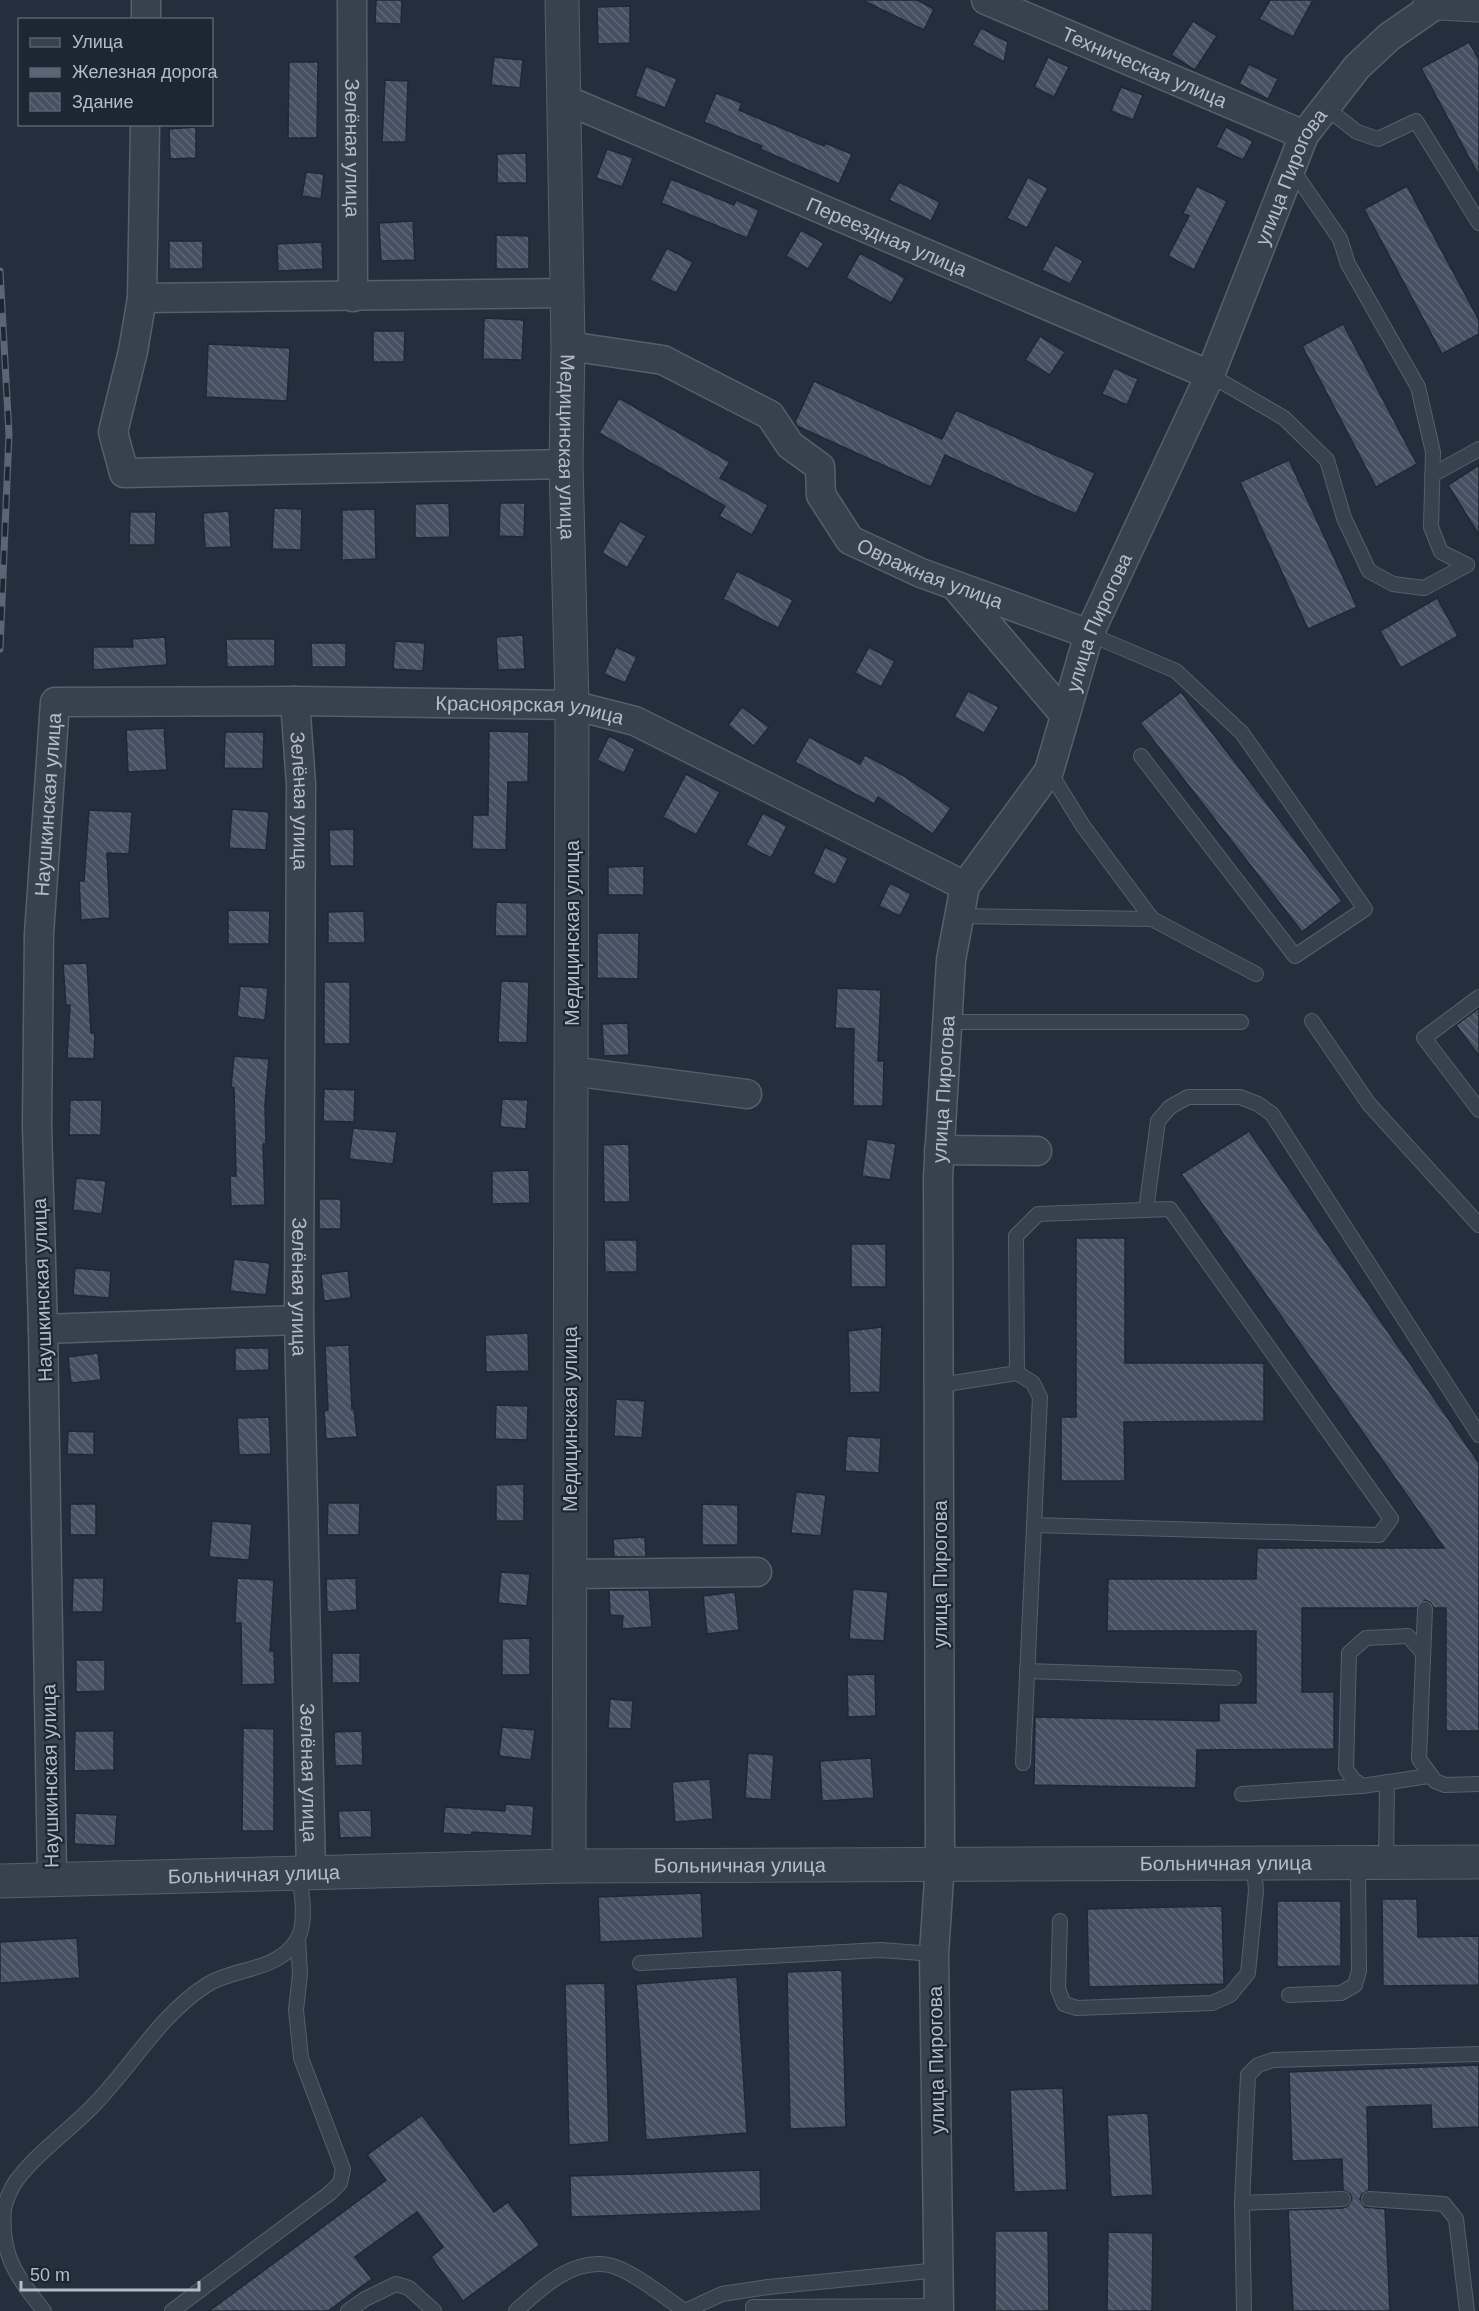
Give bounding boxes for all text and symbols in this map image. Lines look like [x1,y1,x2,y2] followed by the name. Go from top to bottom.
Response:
[18,18,213,126] legend
[1058,22,1231,112] street label: Техническая улица
[72,32,124,52] text: Улица
[72,62,219,82] text: Железная дорога
[341,78,364,218] street label: Зелёная улица
[72,92,133,112] text: Здание
[1251,104,1332,249] street label: улица Пирогова
[803,193,971,281] street label: Переездная улица
[555,354,579,541] street label: Медицинская улица
[854,534,1007,613] street label: Овражная улица
[1062,549,1137,695] street label: улица Пирогова
[435,692,627,729] street label: Красноярская улица
[31,711,65,897] street label: Наушкинская улица
[286,731,312,871] street label: Зелёная улица
[561,839,583,1026] street label: Медицинская улица
[928,1014,959,1164] street label: улица Пирогова
[28,1197,56,1382] street label: Наушкинская улица
[288,1217,311,1357] street label: Зелёная улица
[559,1325,581,1512] street label: Медицинская улица
[929,1499,951,1648] street label: улица Пирогова
[37,1683,63,1868] street label: Наушкинская улица
[296,1703,321,1843] street label: Зелёная улица
[1140,1852,1313,1874] street label: Больничная улица
[654,1854,827,1877] street label: Больничная улица
[168,1861,341,1888] street label: Больничная улица
[924,1985,948,2134] street label: улица Пирогова
[21,2254,200,2292] scale bar
[30,2265,70,2285] text: 50 m

